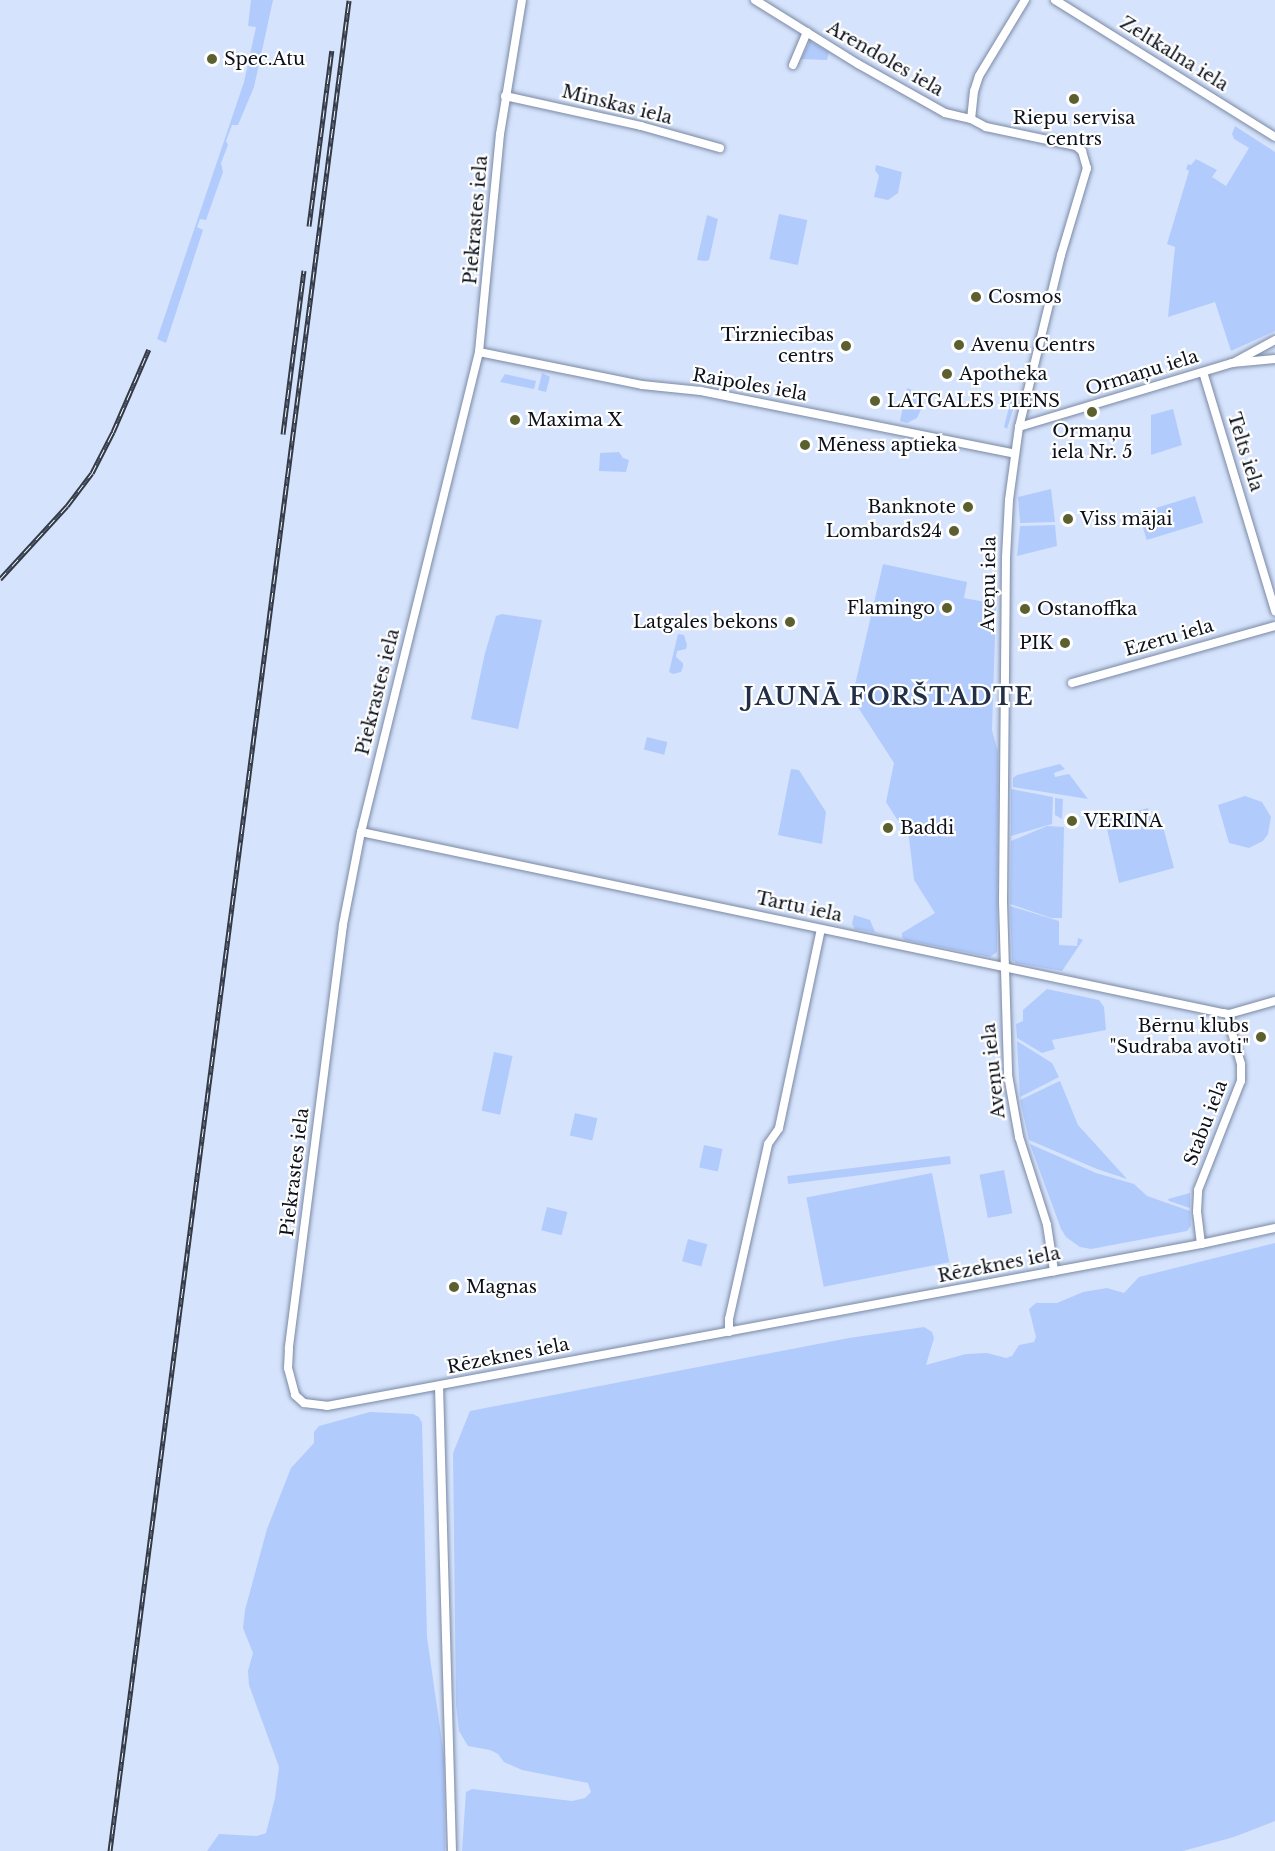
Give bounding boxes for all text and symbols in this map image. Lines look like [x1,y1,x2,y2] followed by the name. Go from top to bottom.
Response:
[1116,12,1232,96] street label: Zeltkalna iela
[823,17,947,101] street label: Arendoles iela
[224,48,305,70] place label: Spec.Atu
[205,52,219,66] marker: Spec.Atu
[560,81,674,129] street label: Minskas iela
[1067,92,1081,106] marker: Riepu servisa centrs
[1013,108,1135,150] place label: Riepu servisa centrs
[460,155,492,285] street label: Piekrastes iela
[988,286,1062,308] place label: Cosmos
[969,290,983,304] marker: Cosmos
[721,325,834,368] place label: Tirzniecības centrs
[971,334,1095,356] place label: Avenu Centrs
[952,338,966,352] marker: Avenu Centrs
[839,339,853,353] marker: Tirzniecības centrs
[1083,346,1201,400] street label: Ormaņu iela
[959,363,1047,385] place label: Apotheka
[691,364,809,406] street label: Raipoles iela
[940,367,954,381] marker: Apotheka
[887,390,1060,412] place label: LATGALES PIENS
[868,394,882,408] marker: LATGALES PIENS
[1085,405,1099,419] marker: Ormaņu iela Nr. 5
[527,409,623,431] place label: Maxima X
[1223,410,1267,494] street label: Telts iela
[508,413,522,427] marker: Maxima X
[1051,421,1133,464] place label: Ormaņu iela Nr. 5
[817,434,957,456] place label: Mēness aptieka
[798,438,812,452] marker: Mēness aptieka
[867,496,956,518] place label: Banknote
[961,500,975,514] marker: Banknote
[1080,508,1172,530] place label: Viss mājai
[1061,512,1075,526] marker: Viss mājai
[826,520,942,542] place label: Lombards24
[947,524,961,538] marker: Lombards24
[977,536,1001,632] street label: Aveņu iela
[847,597,935,619] place label: Flamingo
[1037,598,1137,620] place label: Ostanoffka
[940,601,954,615] marker: Flamingo
[1018,602,1032,616] marker: Ostanoffka
[633,611,778,633] place label: Latgales bekons
[783,615,797,629] marker: Latgales bekons
[1122,615,1216,661] street label: Ezeru iela
[352,627,404,757] street label: Piekrastes iela
[1019,632,1053,654] place label: PIK
[1058,636,1072,650] marker: PIK
[743,683,1035,711] district label: JAUNĀ FORŠTADTE
[1084,810,1163,832] place label: VERINA
[1065,814,1079,828] marker: VERINA
[900,817,954,839] place label: Baddi
[881,821,895,835] marker: Baddi
[754,887,844,927] street label: Tartu iela
[1110,1016,1249,1058] place label: Bērnu klubs "Sudraba avoti"
[978,1022,1010,1120] street label: Aveņu iela
[1254,1030,1268,1044] marker: Bērnu klubs "Sudraba avoti"
[1180,1077,1232,1169] street label: Stabu iela
[276,1106,314,1238] street label: Piekrastes iela
[936,1243,1062,1287] street label: Rēzeknes iela
[466,1276,537,1298] place label: Magnas
[447,1280,461,1294] marker: Magnas
[445,1334,571,1378] street label: Rēzeknes iela

